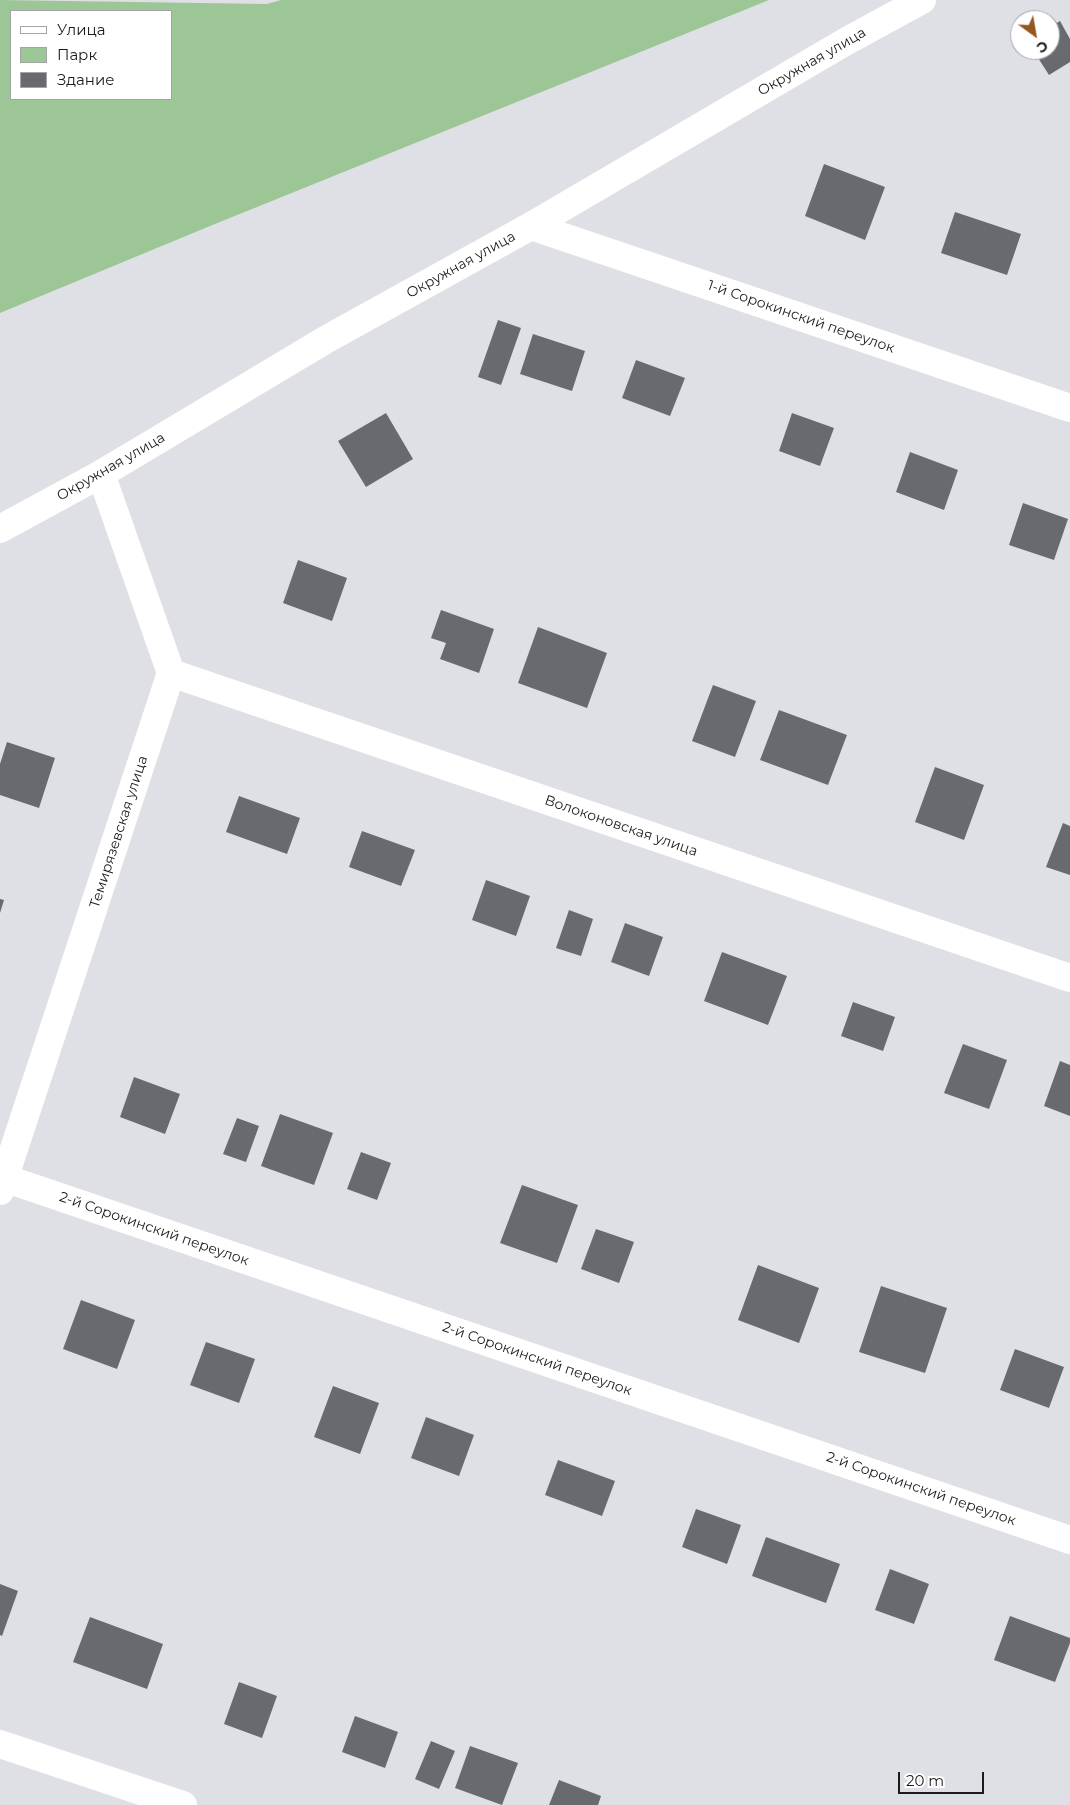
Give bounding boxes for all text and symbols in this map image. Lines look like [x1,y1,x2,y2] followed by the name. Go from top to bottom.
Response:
[10,10,172,100] legend
[1010,10,1060,60] north arrow
[57,20,105,39] text: Улица
[755,24,869,100] street label: Окружная улица
[1033,37,1052,57] text: С
[57,45,97,64] text: Парк
[57,70,115,89] text: Здание
[404,228,518,302] street label: Окружная улица
[705,277,897,357] street label: 1-й Сорокинский переулок
[54,429,168,505] street label: Окружная улица
[86,754,152,910] street label: Темирязевская улица
[542,792,700,860] street label: Волоконовская улица
[57,1189,251,1269] street label: 2-й Сорокинский переулок
[440,1319,634,1399] street label: 2-й Сорокинский переулок
[824,1449,1018,1529] street label: 2-й Сорокинский переулок
[900,1762,986,1794] scale bar
[906,1771,944,1790] text: 20 m

